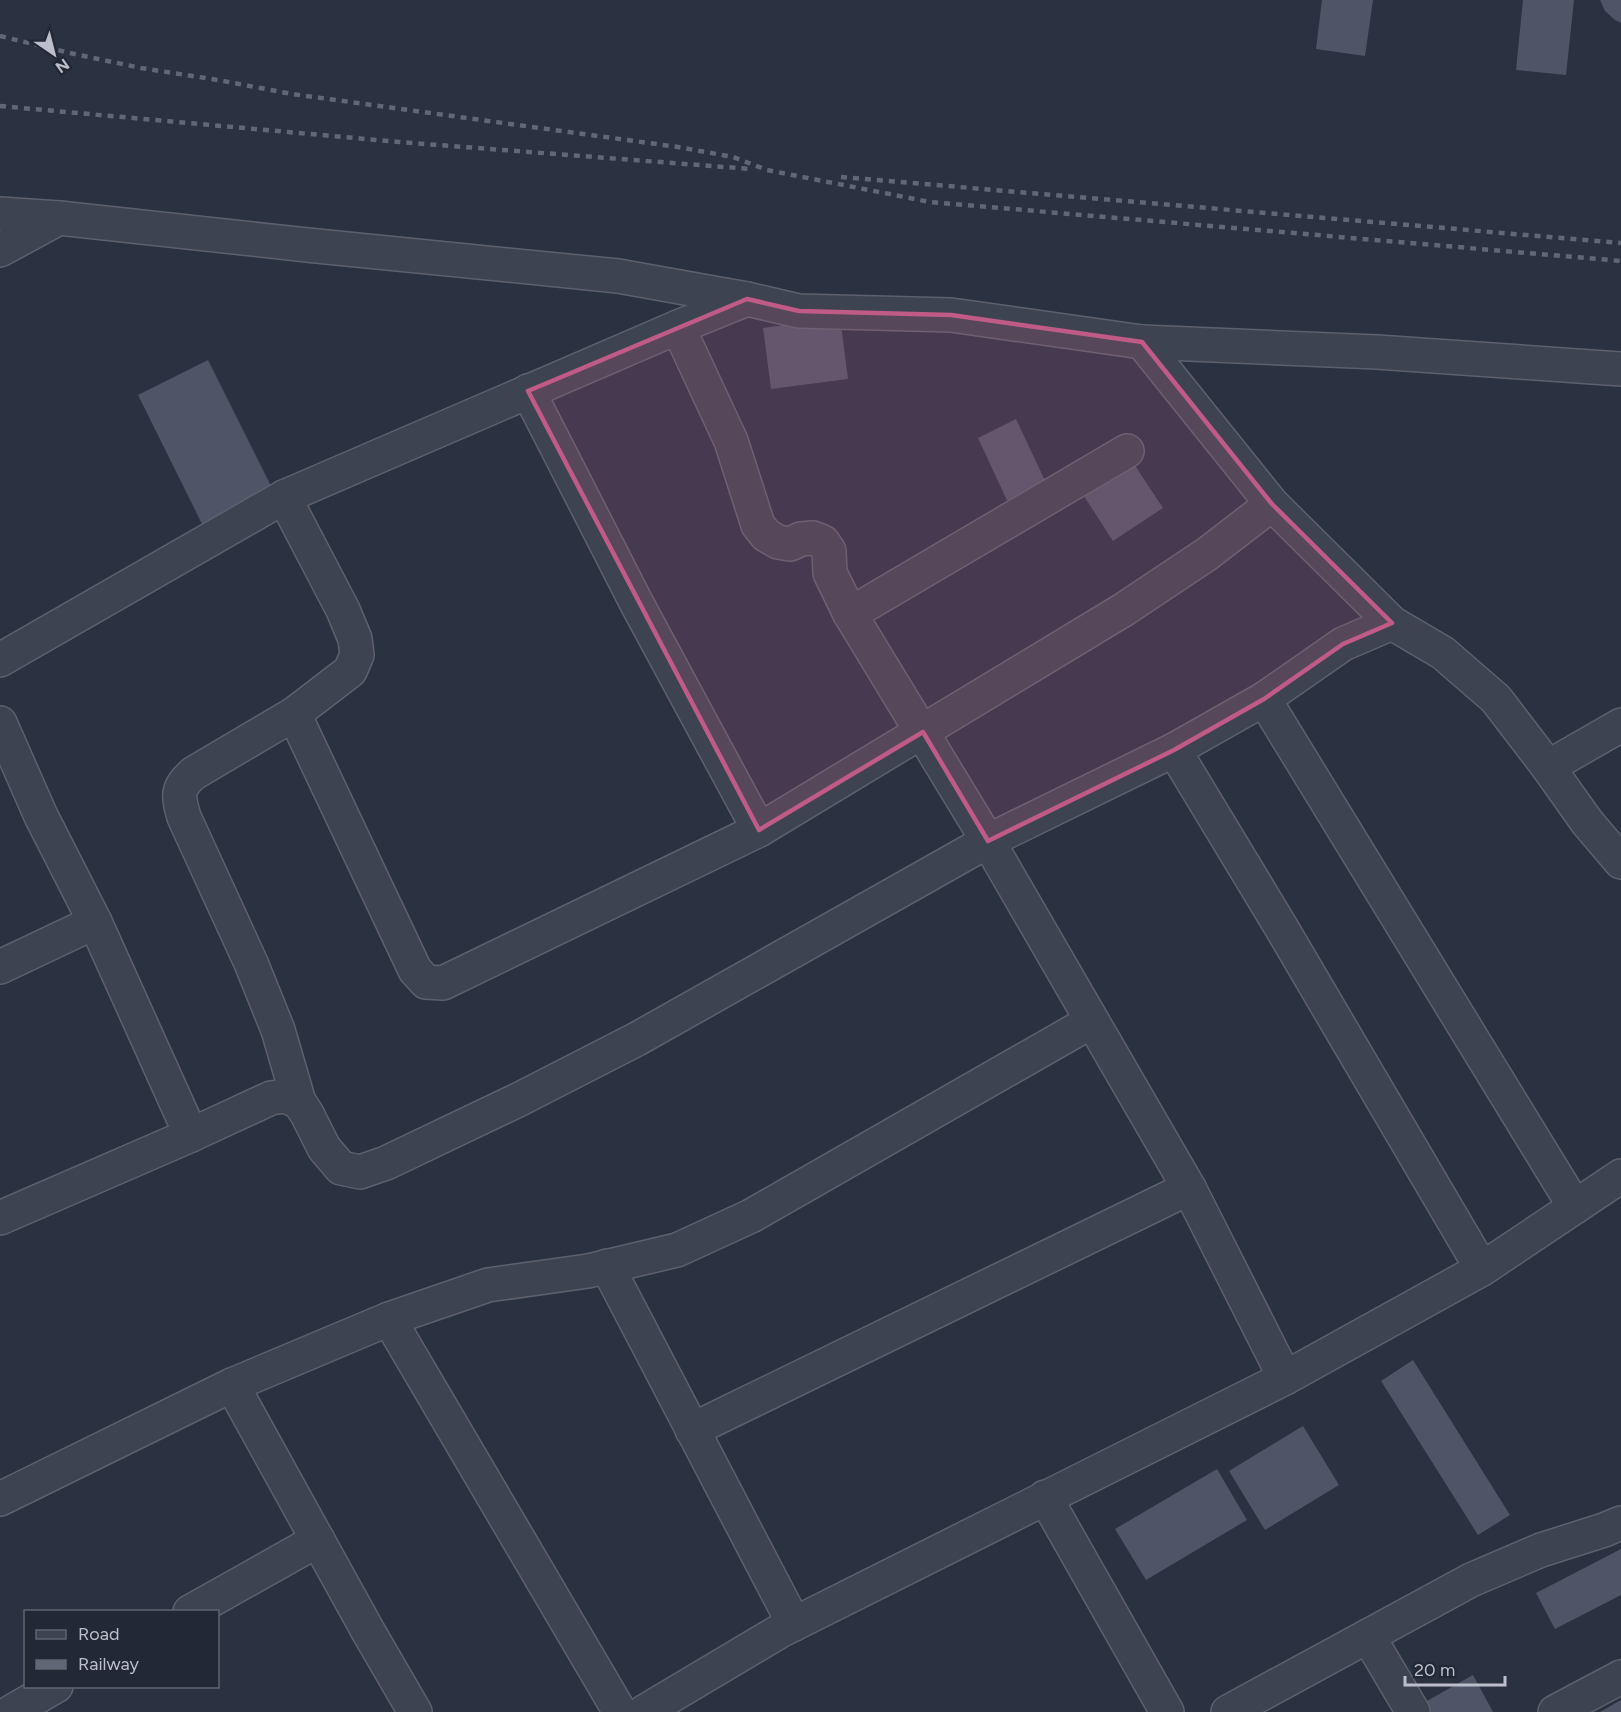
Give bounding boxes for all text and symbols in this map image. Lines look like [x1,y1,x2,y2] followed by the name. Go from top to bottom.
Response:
[24,24,84,84] north arrow
[52,55,73,77] text: N
[24,1610,219,1688] legend
[78,1623,119,1645] text: Road
[1405,1649,1506,1687] scale bar
[78,1653,140,1675] text: Railway
[1414,1659,1455,1681] text: 20 m

